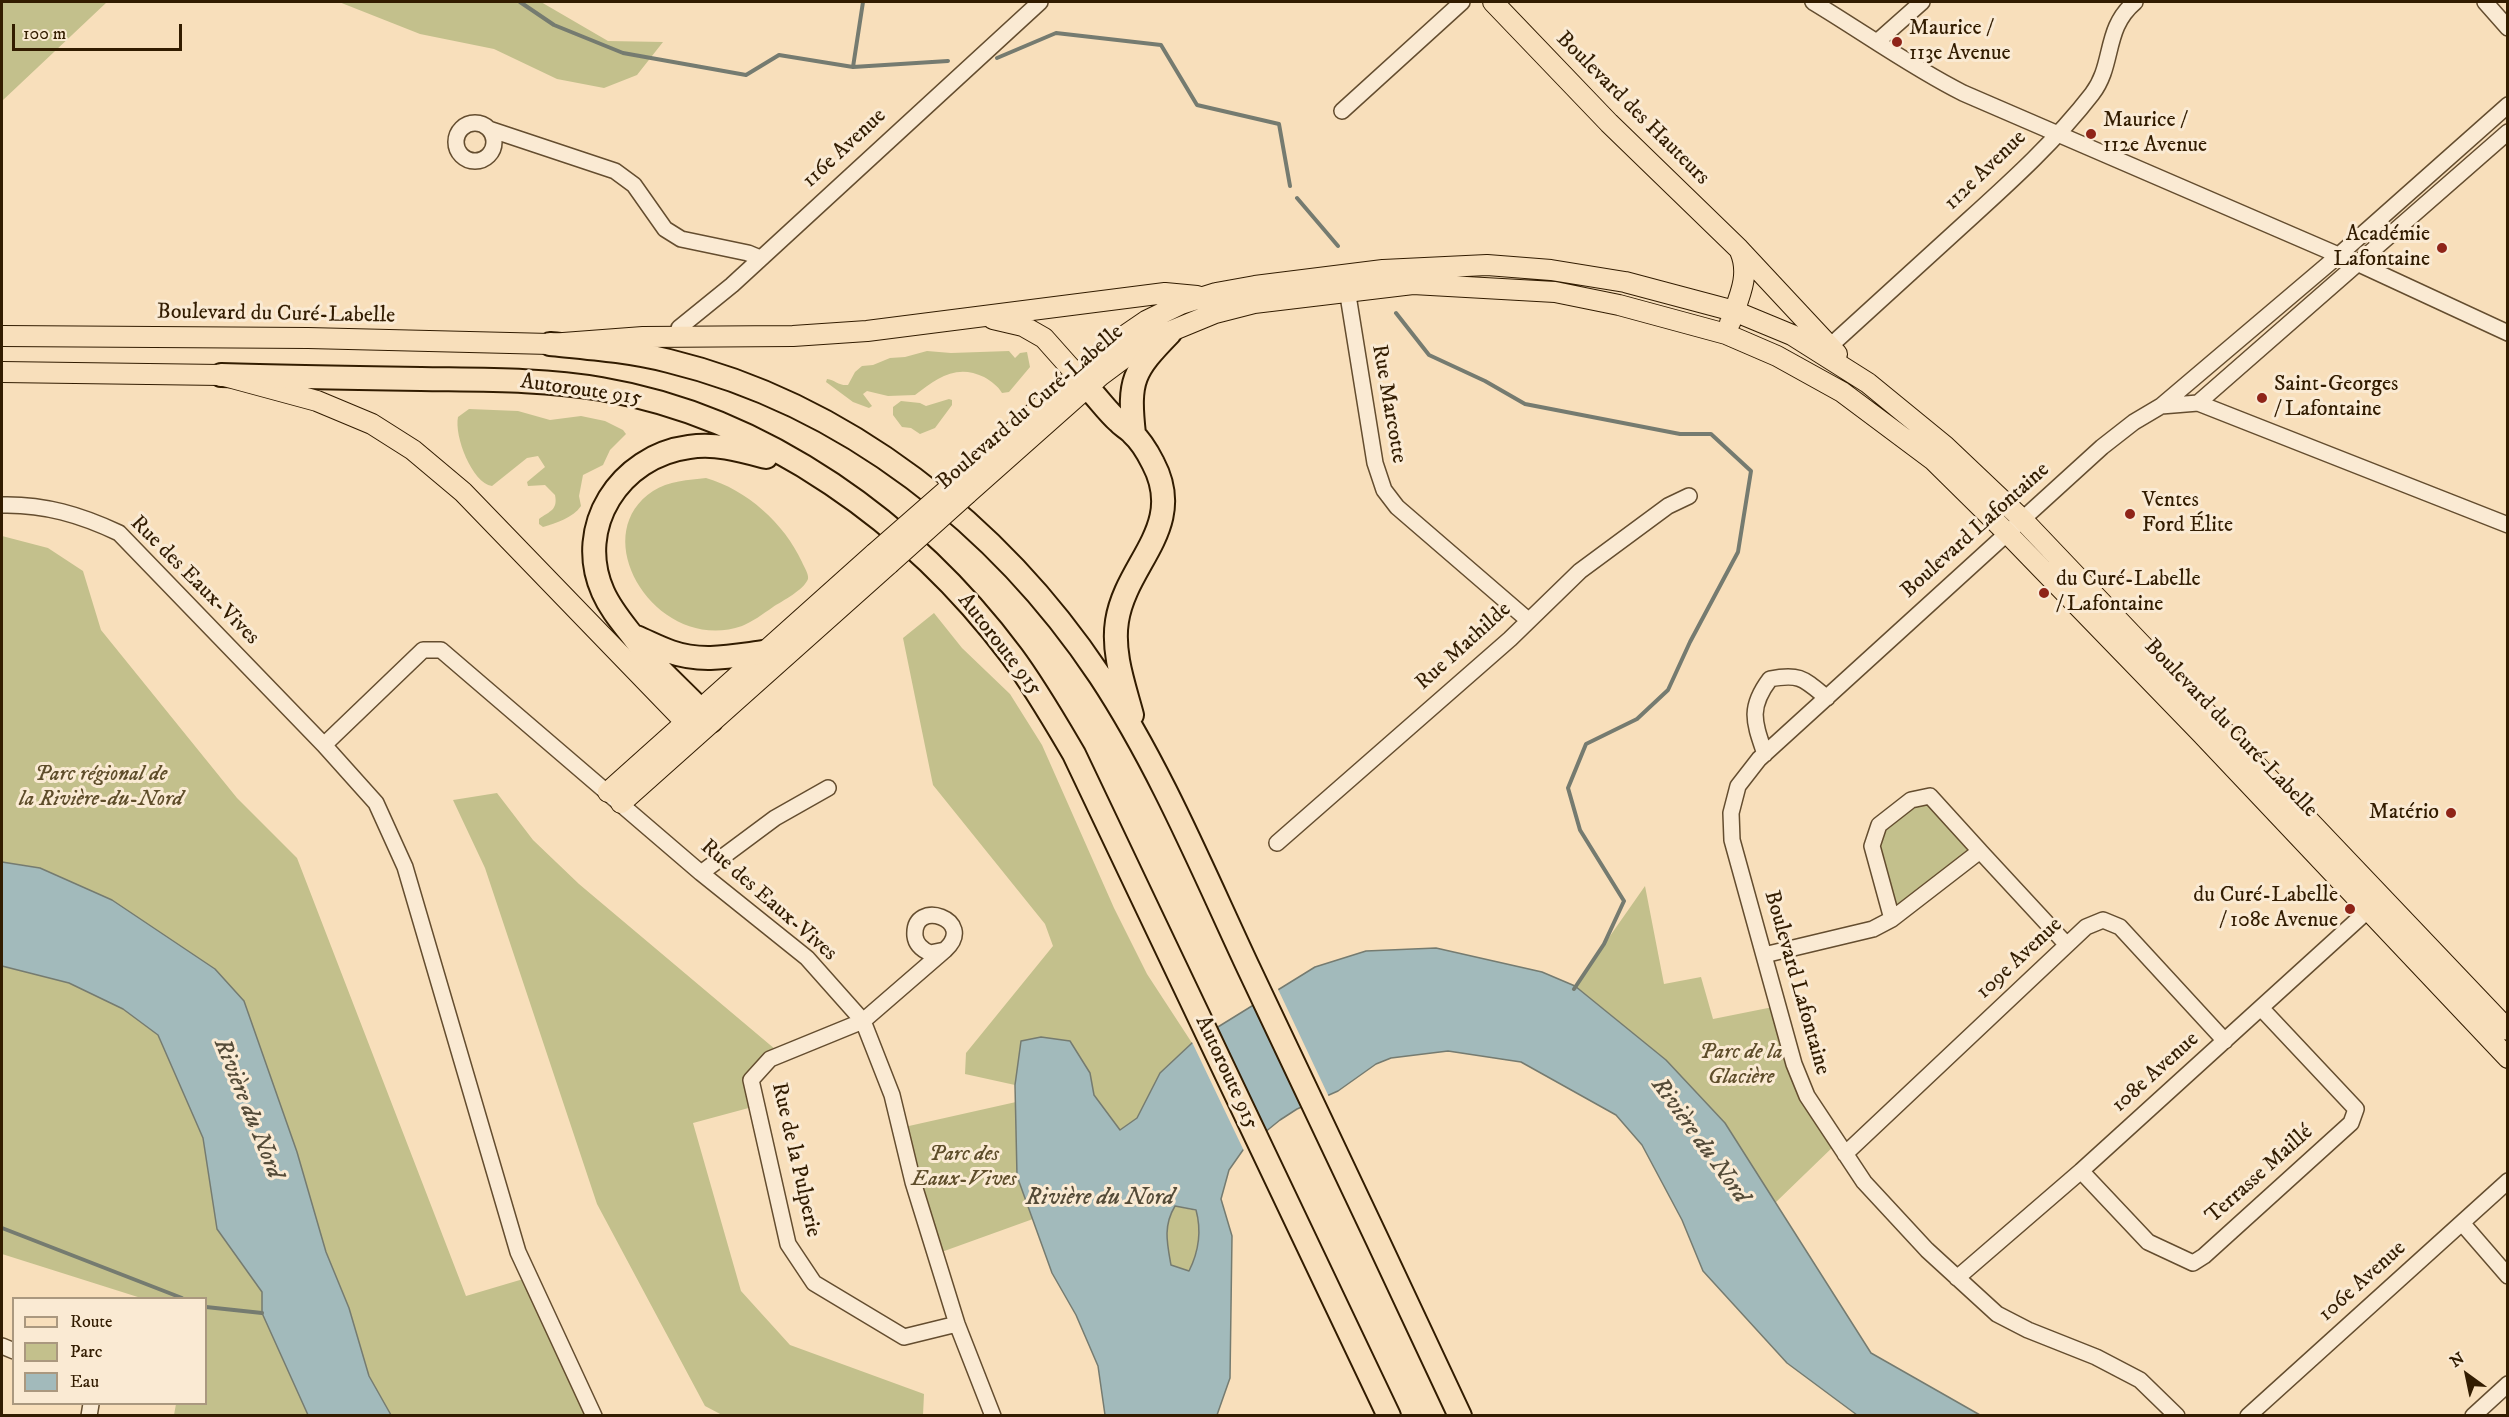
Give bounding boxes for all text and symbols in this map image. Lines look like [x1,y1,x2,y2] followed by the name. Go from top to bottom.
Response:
[15,12,184,50] scale bar
[1909,16,2011,68] place label: Maurice / 113e Avenue
[23,23,66,45] text: 100 m
[1550,27,1714,191] street label: Boulevard des Hauteurs
[1890,35,1904,49] marker: Maurice / 113e Avenue
[798,104,892,194] street label: 116e Avenue
[2103,108,2207,160] place label: Maurice / 112e Avenue
[1939,125,2033,217] street label: 112e Avenue
[2084,127,2098,141] marker: Maurice / 112e Avenue
[2333,222,2430,274] place label: Académie Lafontaine
[2435,241,2449,255] marker: Académie Lafontaine
[157,300,395,330] street label: Boulevard du Curé-Labelle
[932,320,1130,496] street label: Boulevard du Curé-Labelle
[1365,343,1411,465] street label: Rue Marcotte
[519,369,643,413] street label: Autoroute 915
[2274,372,2398,424] place label: Saint-Georges / Lafontaine
[2255,391,2269,405] marker: Saint-Georges / Lafontaine
[1896,457,2056,605] street label: Boulevard Lafontaine
[2142,488,2233,540] place label: Ventes Ford Élite
[2123,507,2137,521] marker: Ventes Ford Élite
[124,511,264,651] street label: Rue des Eaux-Vives
[2056,567,2201,618] place label: du Curé-Labelle / Lafontaine
[2037,586,2051,600] marker: du Curé-Labelle / Lafontaine
[951,589,1047,701] street label: Autoroute 915
[1411,597,1517,697] street label: Rue Mathilde
[2138,634,2322,824] street label: Boulevard du Curé-Labelle
[19,762,183,813] park label: Parc régional de la Rivière-du-Nord
[2369,800,2439,826] place label: Matério
[2444,806,2458,820] marker: Matério
[694,835,842,967] street label: Rue des Eaux-Vives
[2193,883,2338,934] place label: du Curé-Labelle / 108e Avenue
[1757,888,1835,1078] street label: Boulevard Lafontaine
[2343,902,2357,916] marker: du Curé-Labelle / 108e Avenue
[1971,912,2069,1006] street label: 109e Avenue
[1188,1012,1264,1134] street label: Autoroute 915
[2107,1027,2205,1119] street label: 108e Avenue
[206,1035,288,1183] water label: Rivière du Nord
[1699,1040,1783,1092] park label: Parc de la Glacière
[1644,1073,1754,1209] water label: Rivière du Nord
[764,1080,826,1240] street label: Rue de la Pulperie
[2201,1120,2319,1230] street label: Terrasse Maillé
[911,1142,1017,1194] park label: Parc des Eaux-Vives
[1026,1185,1174,1213] water label: Rivière du Nord
[2314,1236,2412,1328] street label: 106e Avenue
[12,1297,207,1405] legend
[70,1311,113,1333] text: Route
[70,1341,102,1363] text: Parc
[2437,1345,2497,1405] north arrow
[2446,1348,2468,1372] text: N
[70,1371,99,1393] text: Eau

